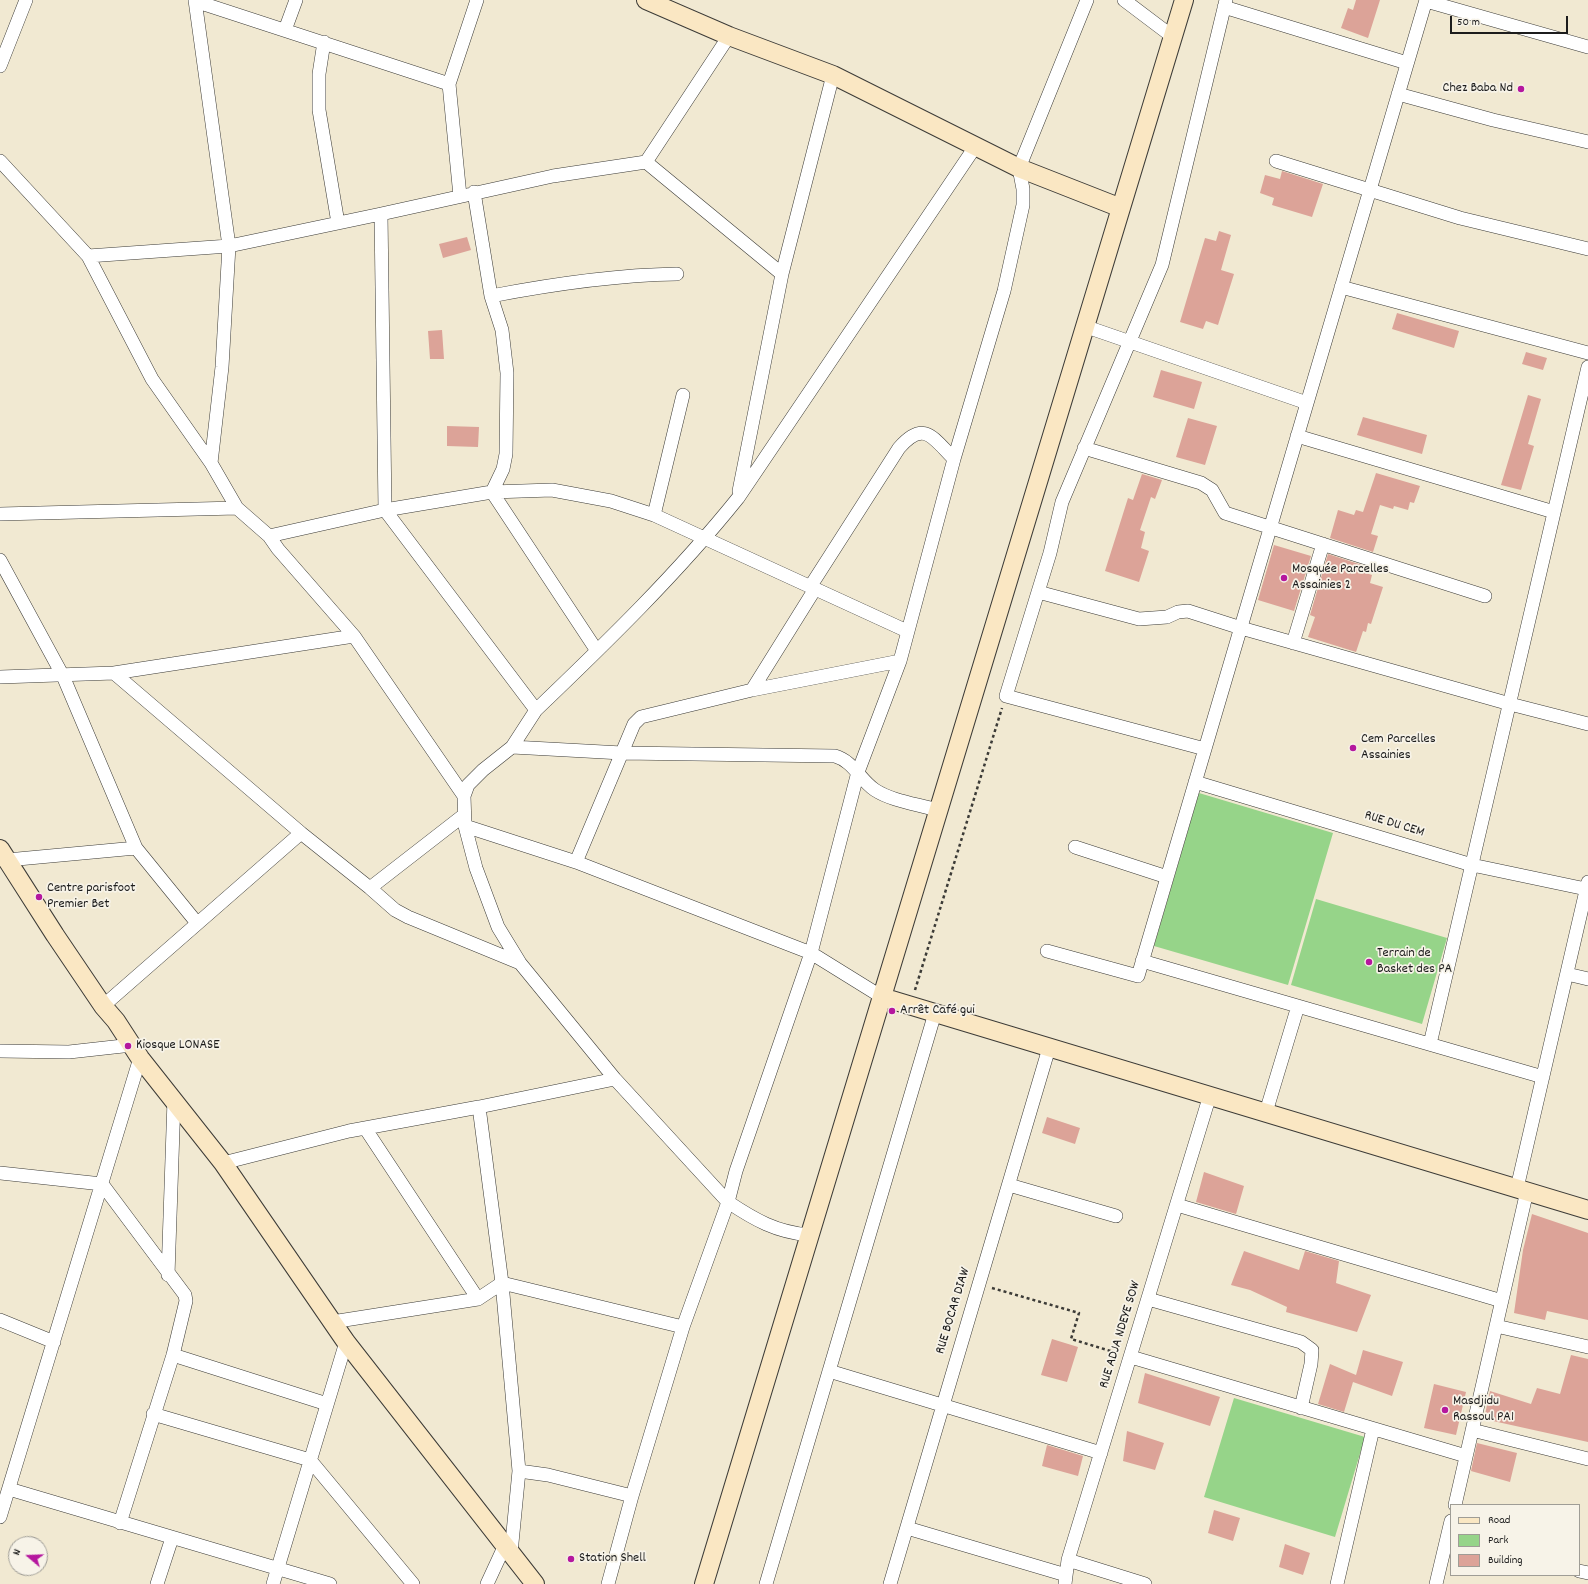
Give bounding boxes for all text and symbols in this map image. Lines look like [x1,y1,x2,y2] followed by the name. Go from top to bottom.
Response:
[1452,8,1570,34] scale bar
[1457,14,1480,31] text: 50 m
[1442,81,1513,97] place label: Chez Baba Nd
[1516,84,1526,94] marker: Chez Baba Nd
[1292,562,1389,594] place label: Mosquée Parcelles Assainies 2
[1279,573,1289,583] marker: Mosquée Parcelles Assainies 2
[1361,732,1436,764] place label: Cem Parcelles Assainies
[1348,743,1358,753] marker: Cem Parcelles Assainies
[1362,808,1426,842] street label: RUE DU CEM
[47,881,135,914] place label: Centre parisfoot Premier Bet
[34,892,44,902] marker: Centre parisfoot Premier Bet
[1377,946,1452,978] place label: Terrain de Basket des PA
[1364,957,1374,967] marker: Terrain de Basket des PA
[900,1003,975,1019] place label: Arrêt Café gui
[887,1006,897,1016] marker: Arrêt Café gui
[136,1038,220,1054] place label: Kiosque LONASE
[123,1041,133,1051] marker: Kiosque LONASE
[933,1266,975,1356] street label: RUE BOCAR DIAW
[1097,1279,1145,1391] street label: RUE ADJA NDEYE SOW
[1453,1394,1514,1426] place label: Masdjidu Rassoul PA1
[1440,1405,1450,1415] marker: Masdjidu Rassoul PA1
[1450,1504,1580,1576] legend
[1488,1512,1510,1529] text: Road
[1488,1532,1508,1549] text: Park
[8,1536,48,1576] north arrow
[9,1547,26,1558] text: N
[579,1551,646,1567] place label: Station Shell
[1488,1552,1523,1569] text: Building
[566,1554,576,1564] marker: Station Shell

